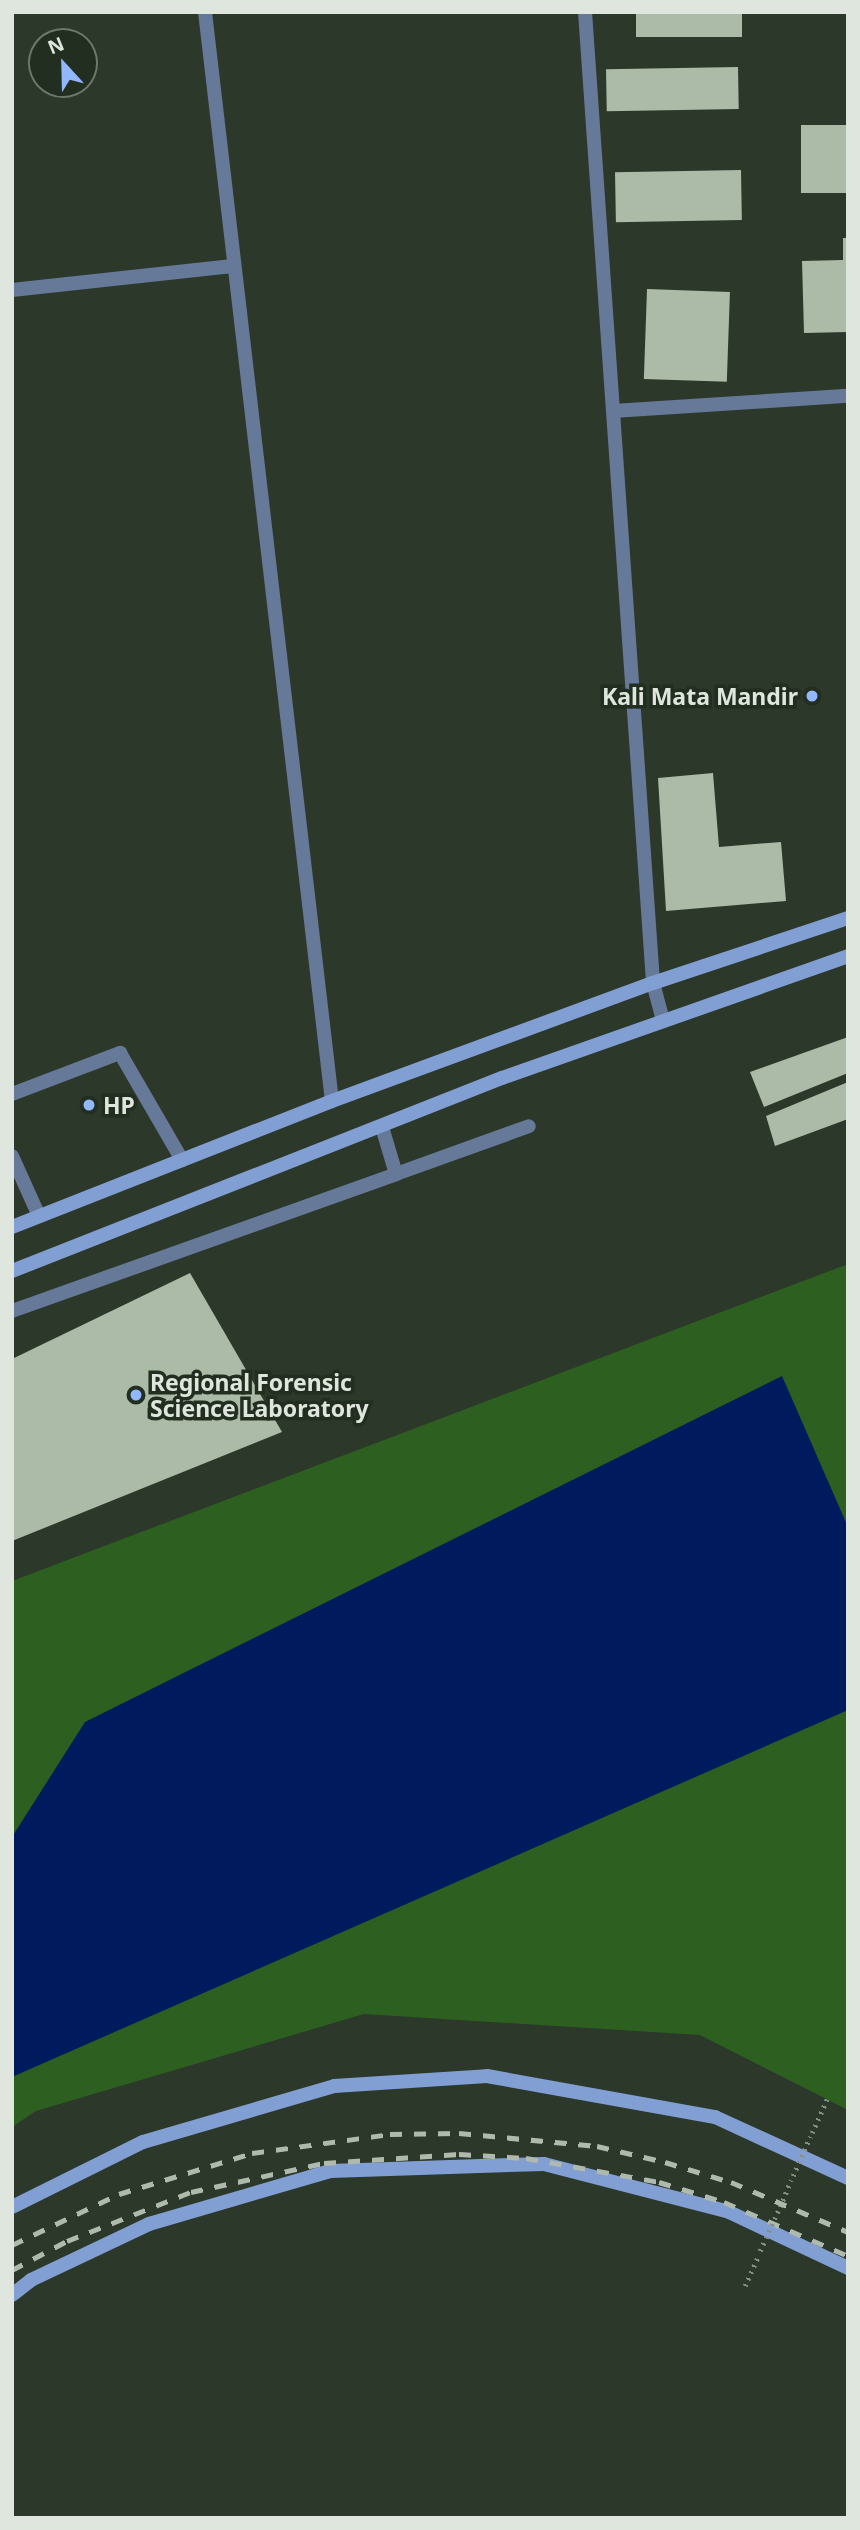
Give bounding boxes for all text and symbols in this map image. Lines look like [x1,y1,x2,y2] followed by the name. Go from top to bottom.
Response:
[28,28,98,98] north arrow
[44,30,68,60] text: N
[602,682,798,710] place label: Kali Mata Mandir
[804,688,820,704] marker: Kali Mata Mandir
[103,1091,135,1119] place label: HP
[81,1097,97,1113] marker: HP
[150,1368,369,1422] place label: Regional Forensic Science Laboratory
[128,1387,144,1403] marker: Regional Forensic Science Laboratory

